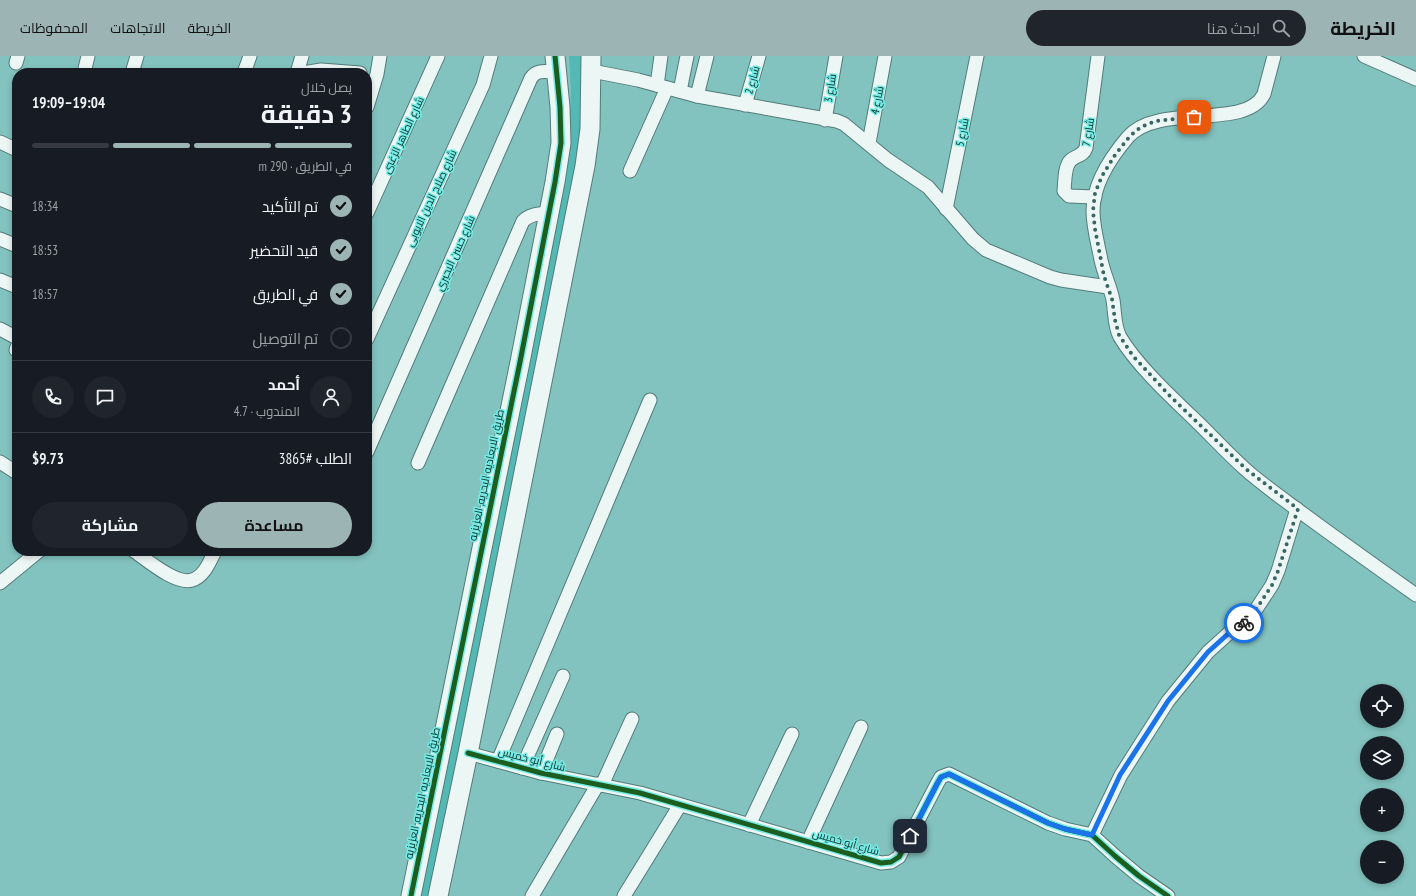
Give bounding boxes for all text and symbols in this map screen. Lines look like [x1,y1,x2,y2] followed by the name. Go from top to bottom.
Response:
[1026,10,1306,46] search box
[1330,16,1396,40] text: الخريطة
[1270,17,1292,39] icon: search
[20,19,88,37] text: المحفوظات
[110,19,166,37] text: الاتجاهات
[188,19,231,37] text: الخريطة
[1207,19,1260,38] text: ابحث هنا
[741,64,764,96] street label: شارع 2
[821,73,840,103] street label: شارع 3
[301,79,352,96] text: يصل خلال
[867,85,888,116] street label: شارع 4
[32,93,105,112] text: 19:04–19:09
[379,94,428,176] street label: شارع الطاهر الزغبى
[261,97,352,130] text: 3 دقيقة
[1177,100,1211,134] pin
[1183,106,1205,128] icon: bag
[952,117,973,148] street label: شارع 5
[1079,117,1098,147] street label: شارع 7
[402,147,461,249] street label: شارع صلاح الدين الايوبى
[259,158,352,175] text: في الطريق · 290 m
[330,195,352,217] icon: check
[262,197,318,216] text: تم التأكيد
[32,198,58,215] text: 18:34
[432,213,480,294] street label: شارع حسن البحيري
[330,239,352,261] icon: check
[250,241,318,260] text: قيد التحضير
[32,242,58,259] text: 18:53
[330,283,352,305] icon: check
[253,285,318,304] text: في الطريق
[32,286,58,303] text: 18:57
[252,329,318,348] text: تم التوصيل
[268,375,300,394] text: أحمد
[32,376,74,418] button: phone
[84,376,126,418] button: chat
[310,376,352,418] button: person
[234,403,300,420] text: المندوب · 4.7
[465,408,507,542] street label: طريق الابعاديه البحريه, العزيزيه
[32,449,64,468] text: $9.73
[279,449,352,468] text: الطلب #3865
[32,502,188,548] button: مشاركة
[196,502,352,548] button: مساعدة
[1224,603,1264,643] courier
[1233,612,1255,634] icon: bike
[1360,684,1404,884] map controls
[1360,684,1404,728] button: locate
[401,726,443,860] street label: طريق الابعاديه البحريه, العزيزيه
[1360,736,1404,780] button: layers
[497,744,567,775] street label: شارع أبو خميس
[1360,788,1404,832] button: +
[893,819,927,853] pin
[899,825,921,847] icon: home
[811,826,881,859] street label: شارع أبو خميس
[1360,840,1404,884] button: −

